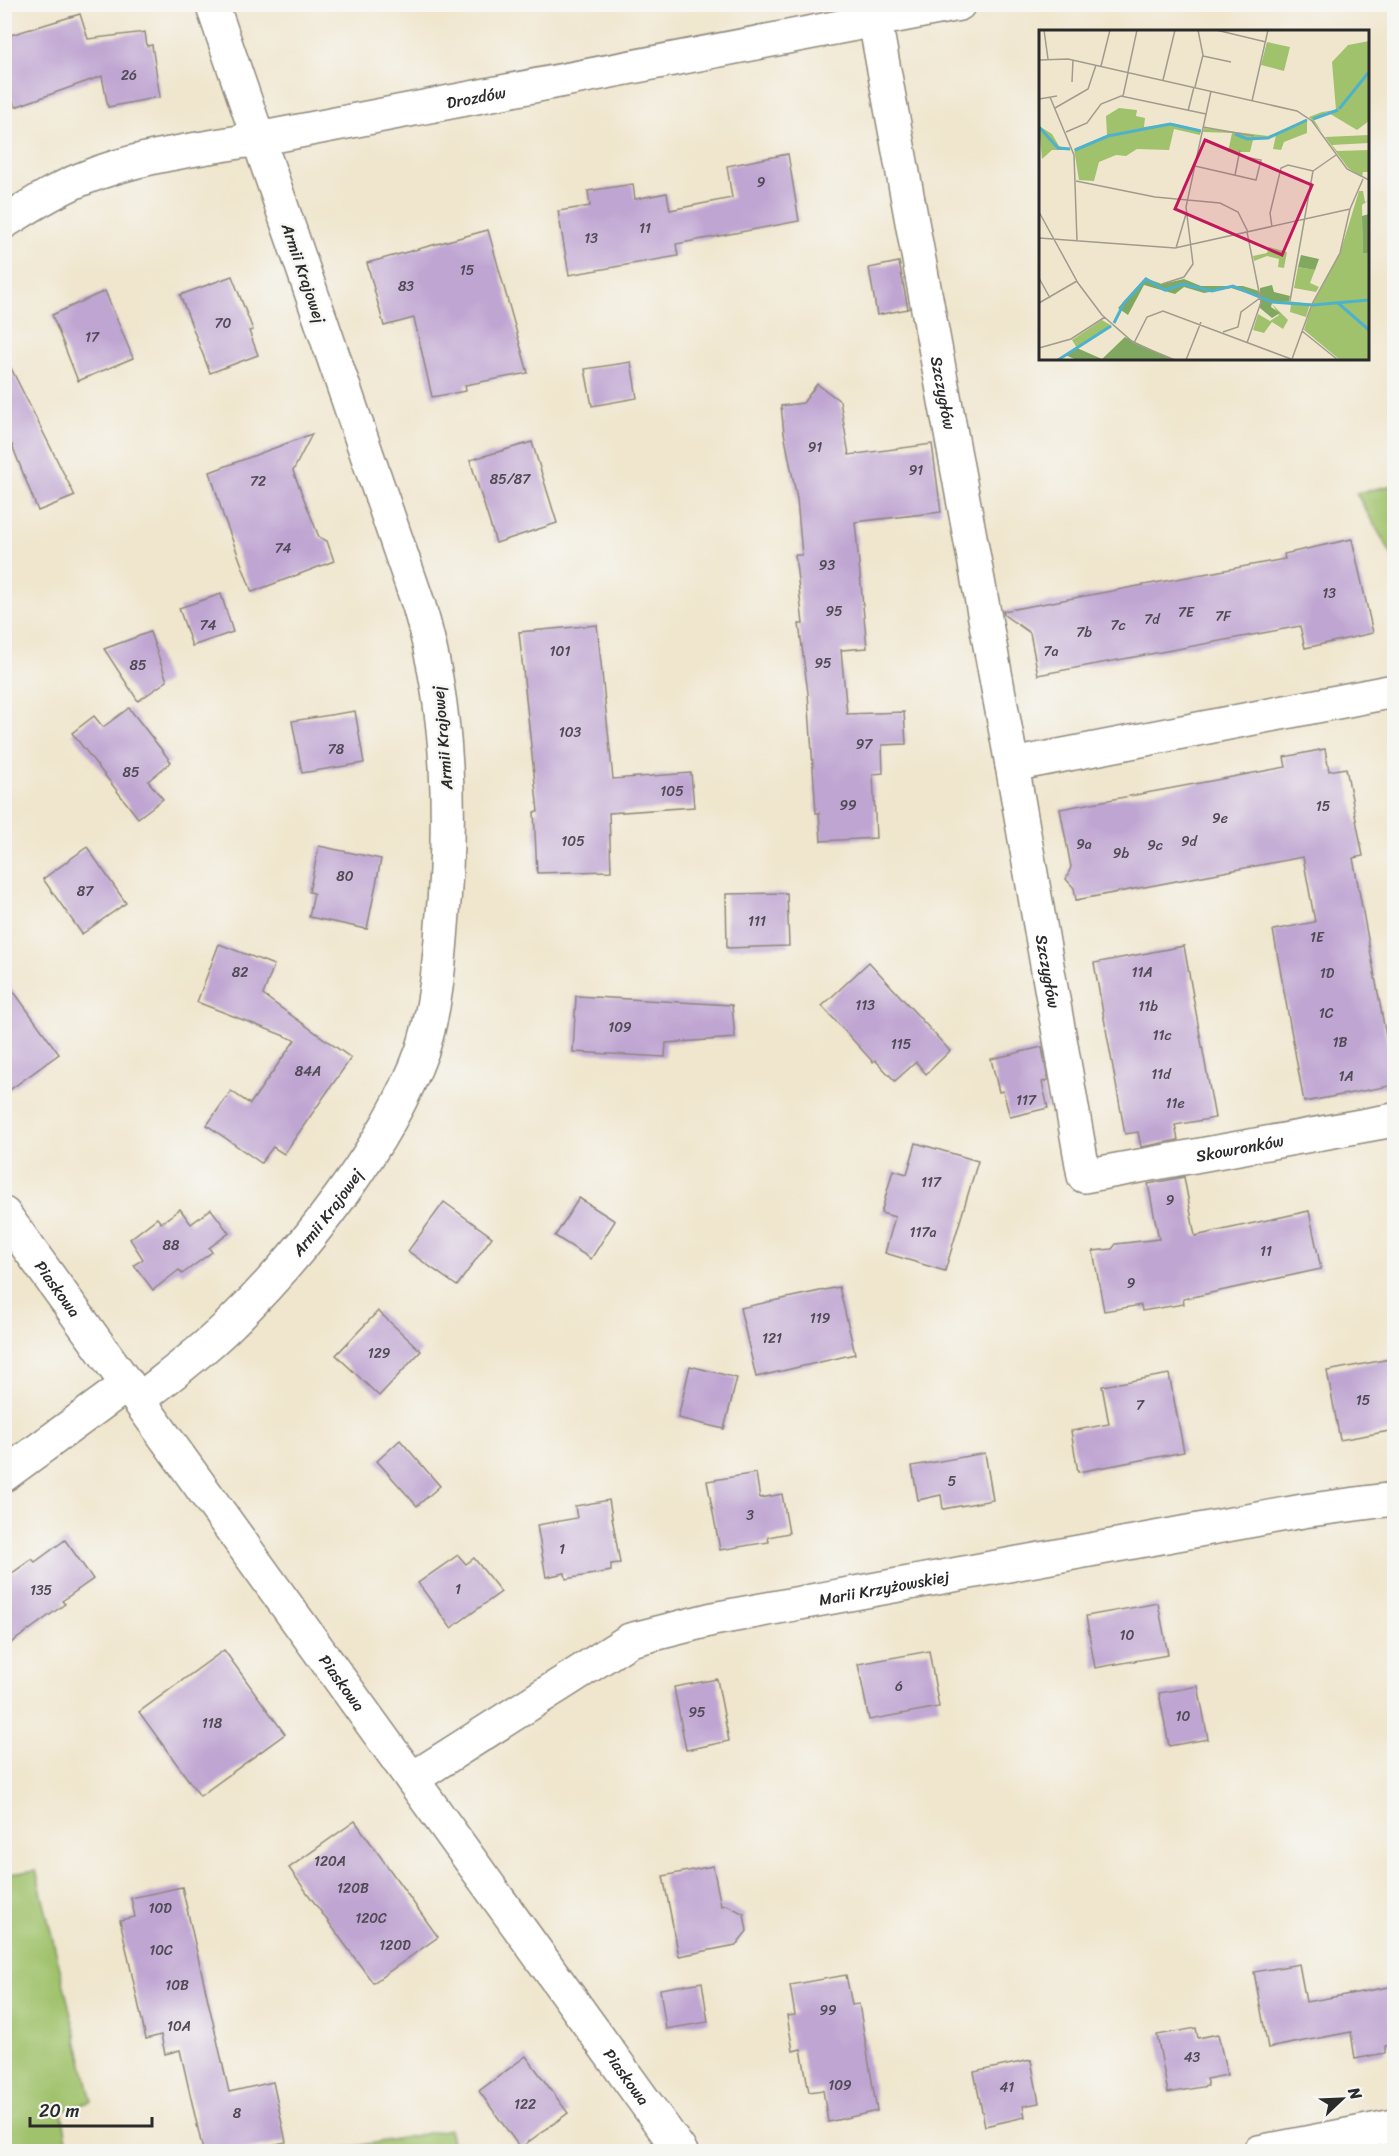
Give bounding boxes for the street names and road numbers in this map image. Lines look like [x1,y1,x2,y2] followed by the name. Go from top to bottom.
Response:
[444,77,509,117] street label: Drozdów
[273,218,335,328] street label: Armii Krajowej
[922,354,964,432] street label: Szczygłów
[423,684,462,792] street label: Armii Krajowej
[1027,932,1068,1010] street label: Szczygłów
[1194,1126,1286,1171] street label: Skowronków
[284,1162,372,1264] street label: Armii Krajowej
[27,1254,88,1324] street label: Piaskowa
[816,1562,952,1614] street label: Marii Krzyżowskiej
[311,1648,373,1718] street label: Piaskowa
[595,2042,657,2112] street label: Piaskowa

